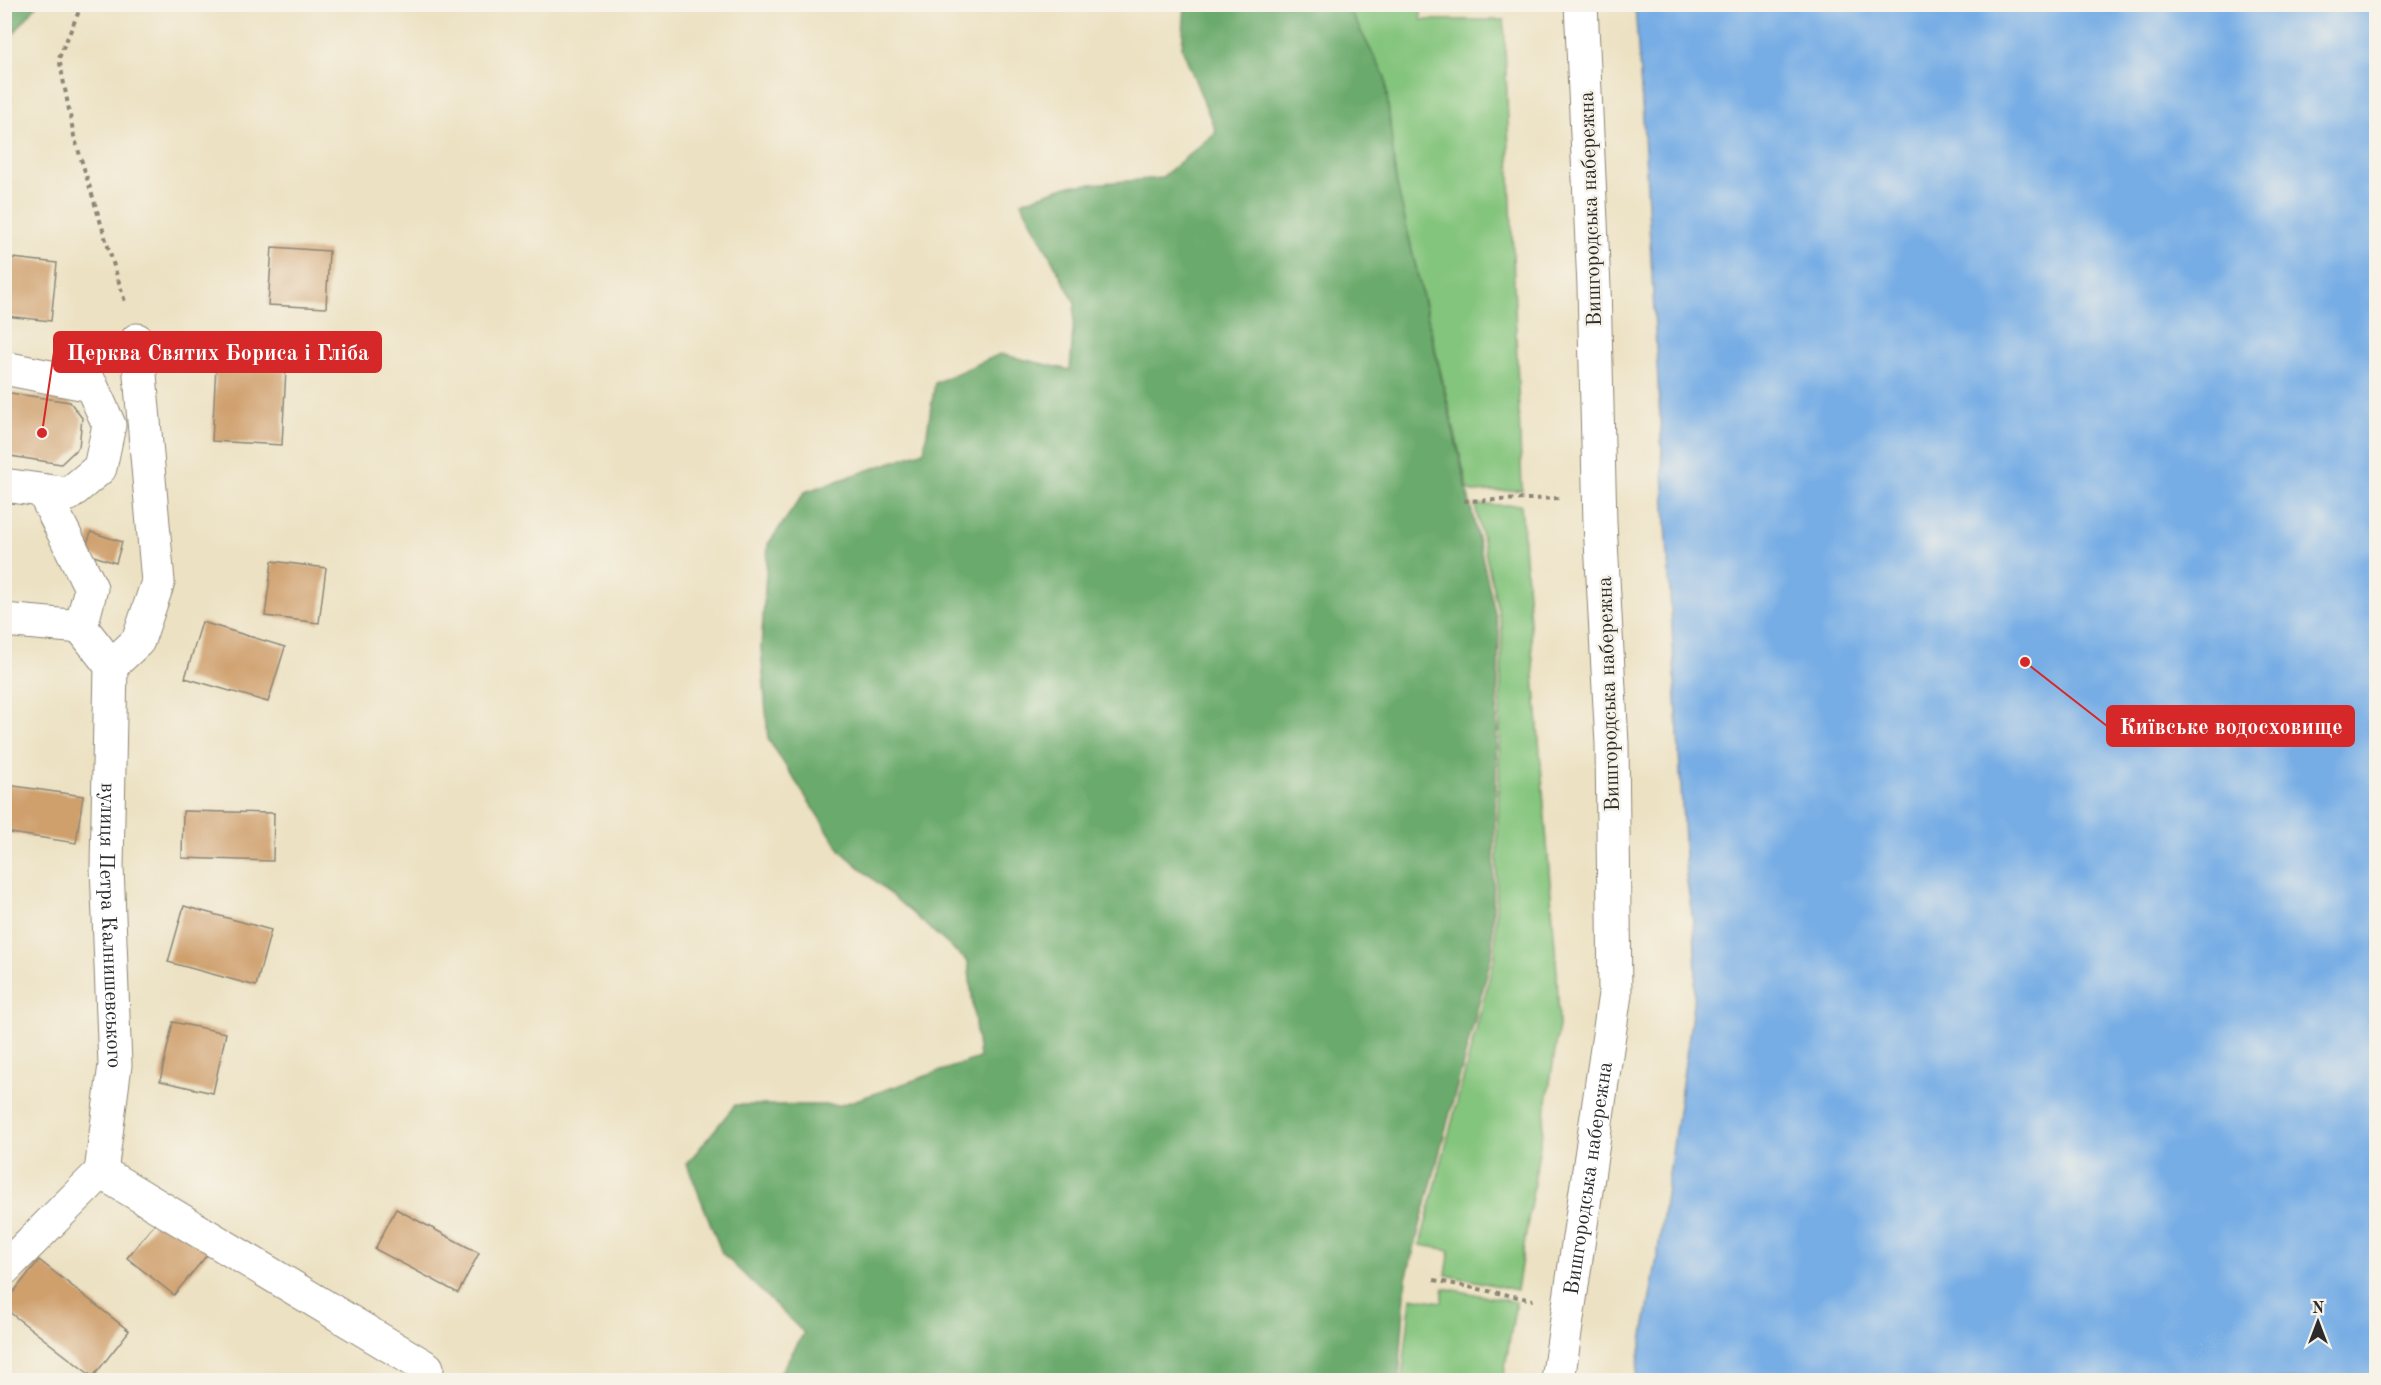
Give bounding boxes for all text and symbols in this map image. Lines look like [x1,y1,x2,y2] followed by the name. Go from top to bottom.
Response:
[1577,91,1606,327] street label: Вишгородська набережна
[54,332,381,372] callout: Церква Святих Бориса і Гліба
[67,343,369,365] text: Церква Святих Бориса і Гліба
[1595,576,1624,812] street label: Вишгородська набережна
[2107,706,2354,746] callout: Київське водосховище
[2119,717,2343,739] text: Київське водосховище
[95,782,124,1069] street label: вулиця Петра Калнишевського
[1562,1060,1617,1296] street label: Вишгородська набережна
[2288,1292,2348,1352] north arrow
[2312,1301,2325,1317] text: N

